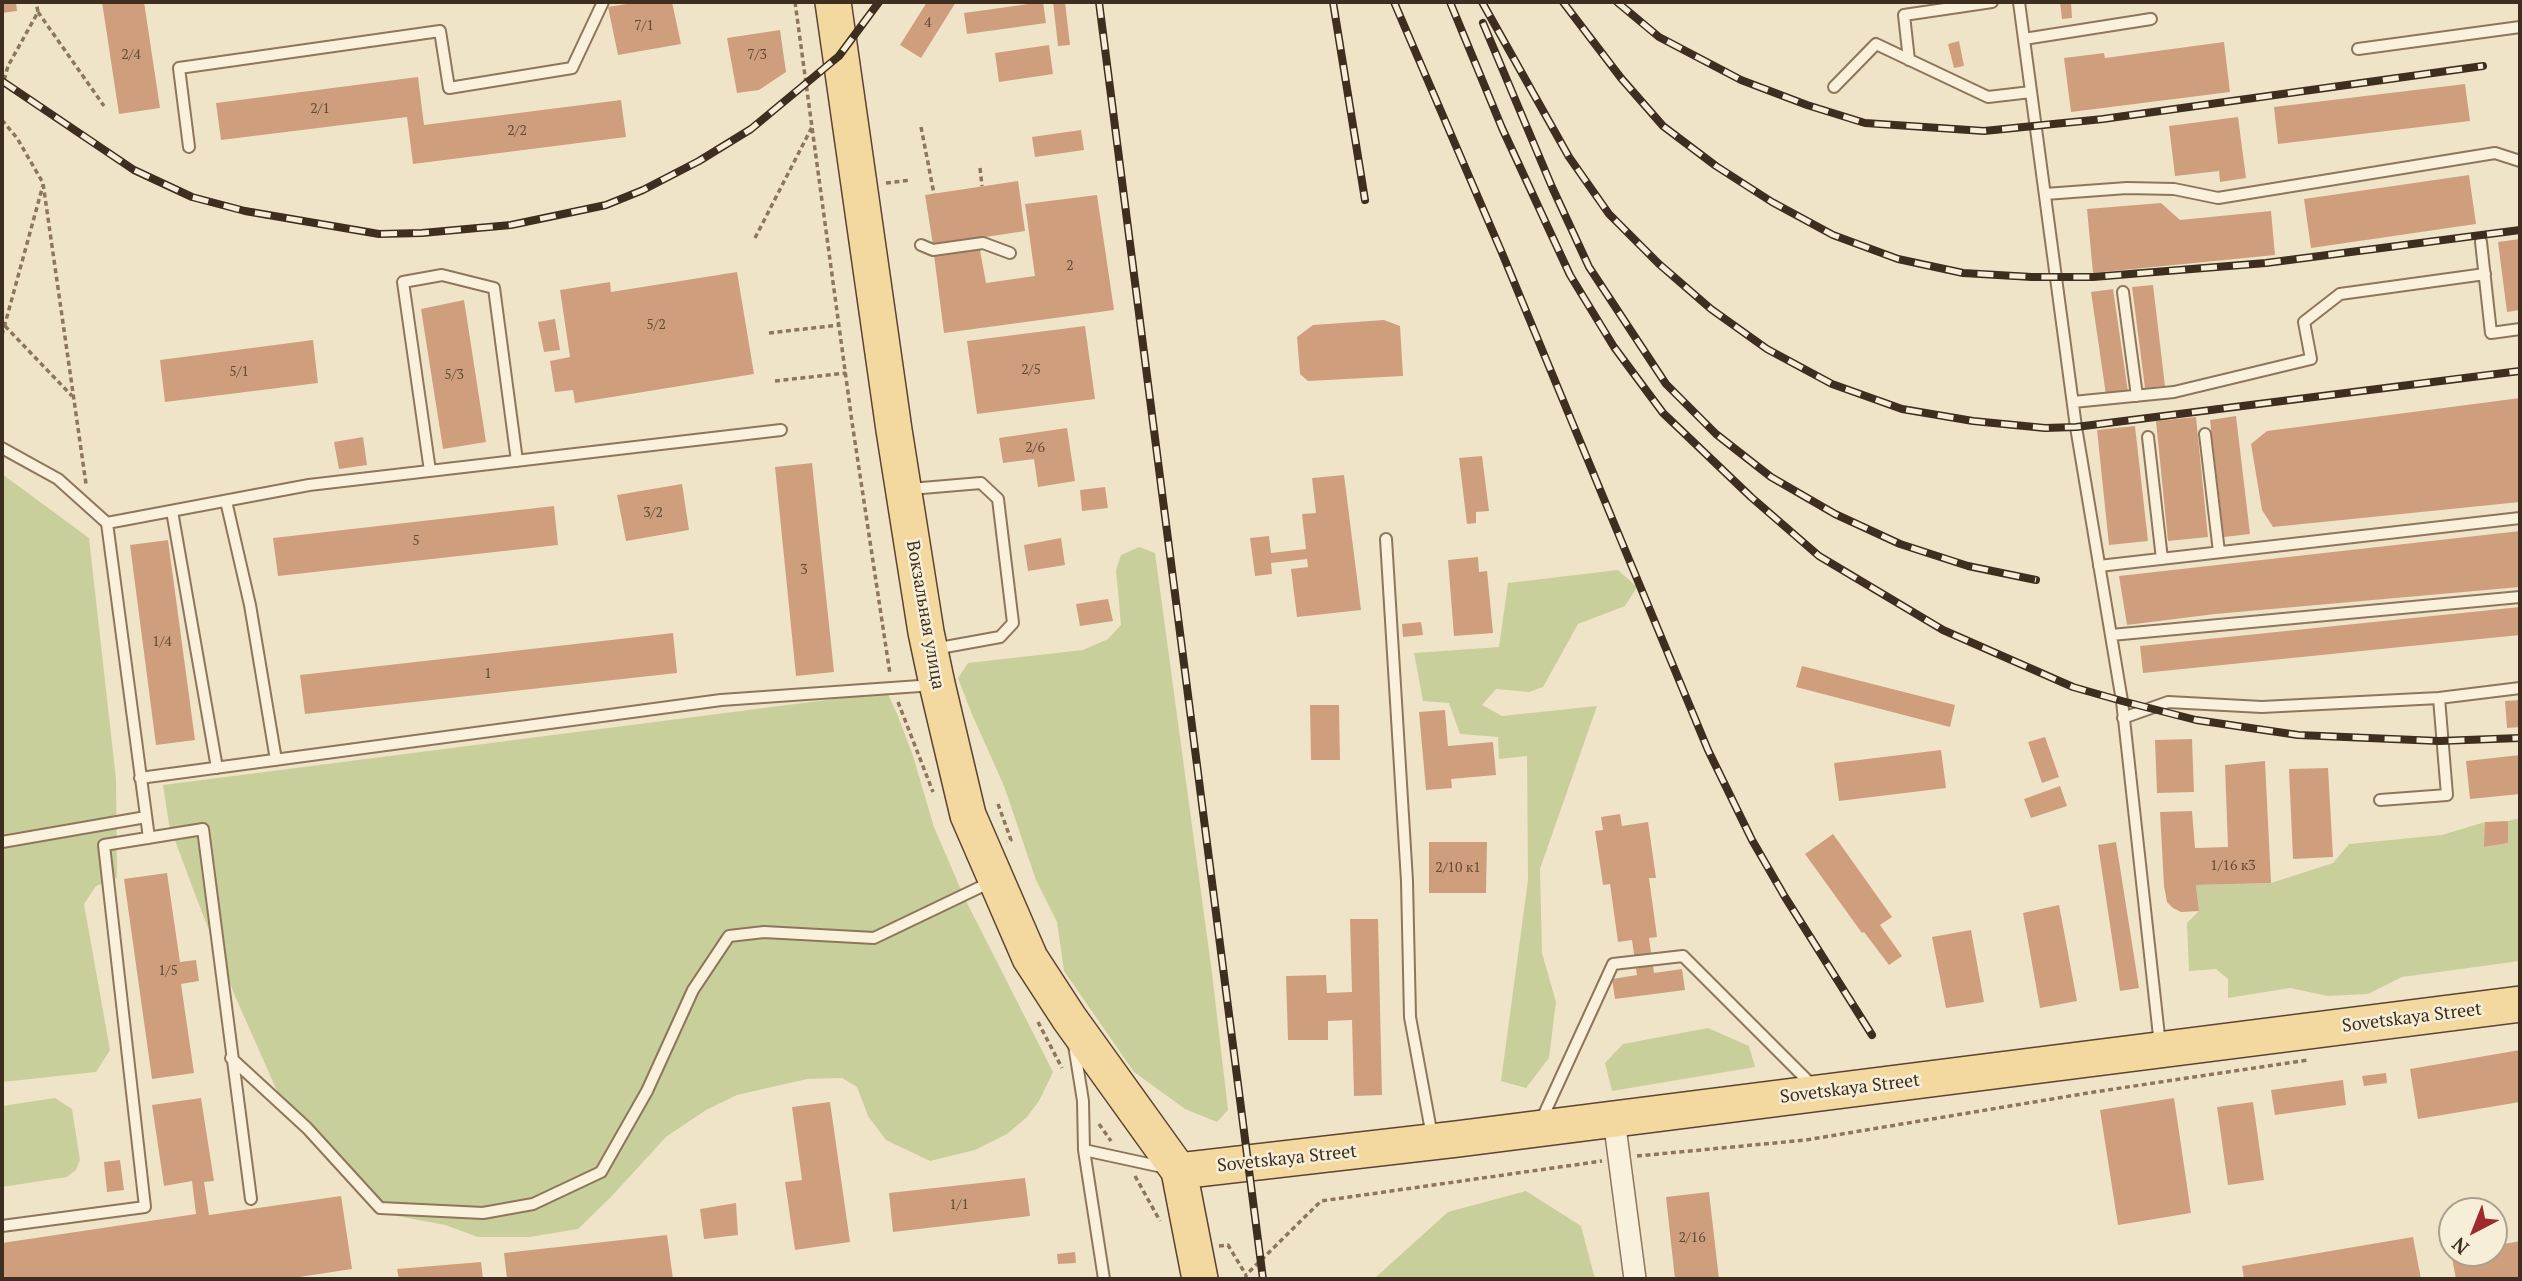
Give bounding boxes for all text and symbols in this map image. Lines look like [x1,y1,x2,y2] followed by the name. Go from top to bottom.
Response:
[924,15,932,31] house number: 4
[634,18,654,34] house number: 7/1
[121,47,141,63] house number: 2/4
[747,47,767,63] house number: 7/3
[310,101,330,117] house number: 2/1
[507,123,527,139] house number: 2/2
[1066,258,1074,274] house number: 2
[646,317,666,333] house number: 5/2
[1021,362,1041,378] house number: 2/5
[229,364,249,380] house number: 5/1
[444,367,464,383] house number: 5/3
[1025,440,1045,456] house number: 2/6
[643,505,663,521] house number: 3/2
[412,533,420,549] house number: 5
[901,539,949,691] street label: Вокзальная улица
[800,562,808,578] house number: 3
[152,634,172,650] house number: 1/4
[484,666,492,682] house number: 1
[2210,858,2256,874] house number: 1/16 к3
[1435,860,1481,876] house number: 2/10 к1
[158,963,178,979] house number: 1/5
[2341,999,2483,1037] street label: Sovetskaya Street
[1779,1070,1921,1108] street label: Sovetskaya Street
[1216,1141,1358,1177] street label: Sovetskaya Street
[949,1197,969,1213] house number: 1/1
[2438,1197,2508,1267] north arrow
[1678,1230,1706,1246] house number: 2/16
[2446,1232,2474,1261] text: N

